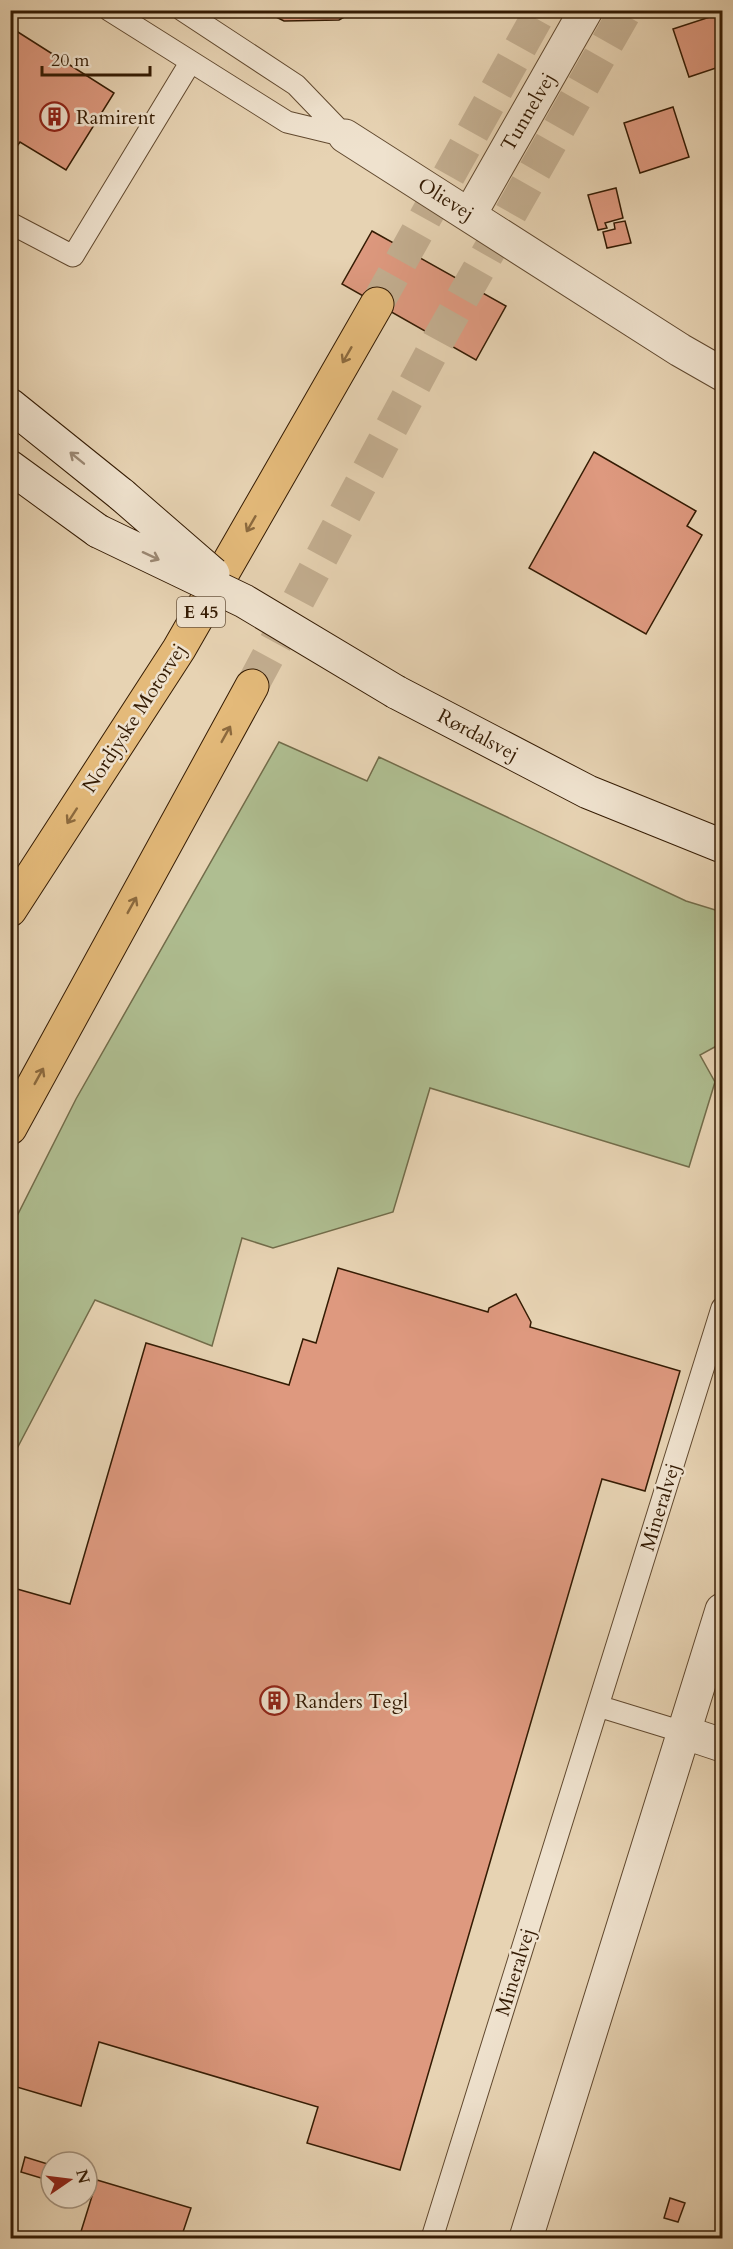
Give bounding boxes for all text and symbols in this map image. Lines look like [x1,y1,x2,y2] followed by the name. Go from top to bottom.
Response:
[42,39,150,77] scale bar
[51,48,90,73] text: 20 m
[494,67,562,157] street label: Tunnelvej
[39,101,71,133] building icon: Ramirent
[76,104,156,131] place label: Ramirent
[413,171,479,227] street label: Olievej
[341,346,353,363] one-way arrow
[69,452,85,465] one-way arrow
[244,515,256,532] one-way arrow
[141,551,159,563] one-way arrow
[177,597,225,627] road number: E 45
[76,638,192,798] street label: Nordjyske Motorvej
[433,702,523,768] street label: Rørdalsvej
[220,726,232,743] one-way arrow
[65,807,78,824] one-way arrow
[126,897,138,914] one-way arrow
[33,1068,45,1085] one-way arrow
[634,1460,686,1554] street label: Mineralvej
[258,1685,290,1717] building icon: Randers Tegl
[295,1688,408,1715] place label: Randers Tegl
[489,1925,541,2019] street label: Mineralvej
[39,2150,99,2210] north arrow
[70,2167,95,2186] text: N

